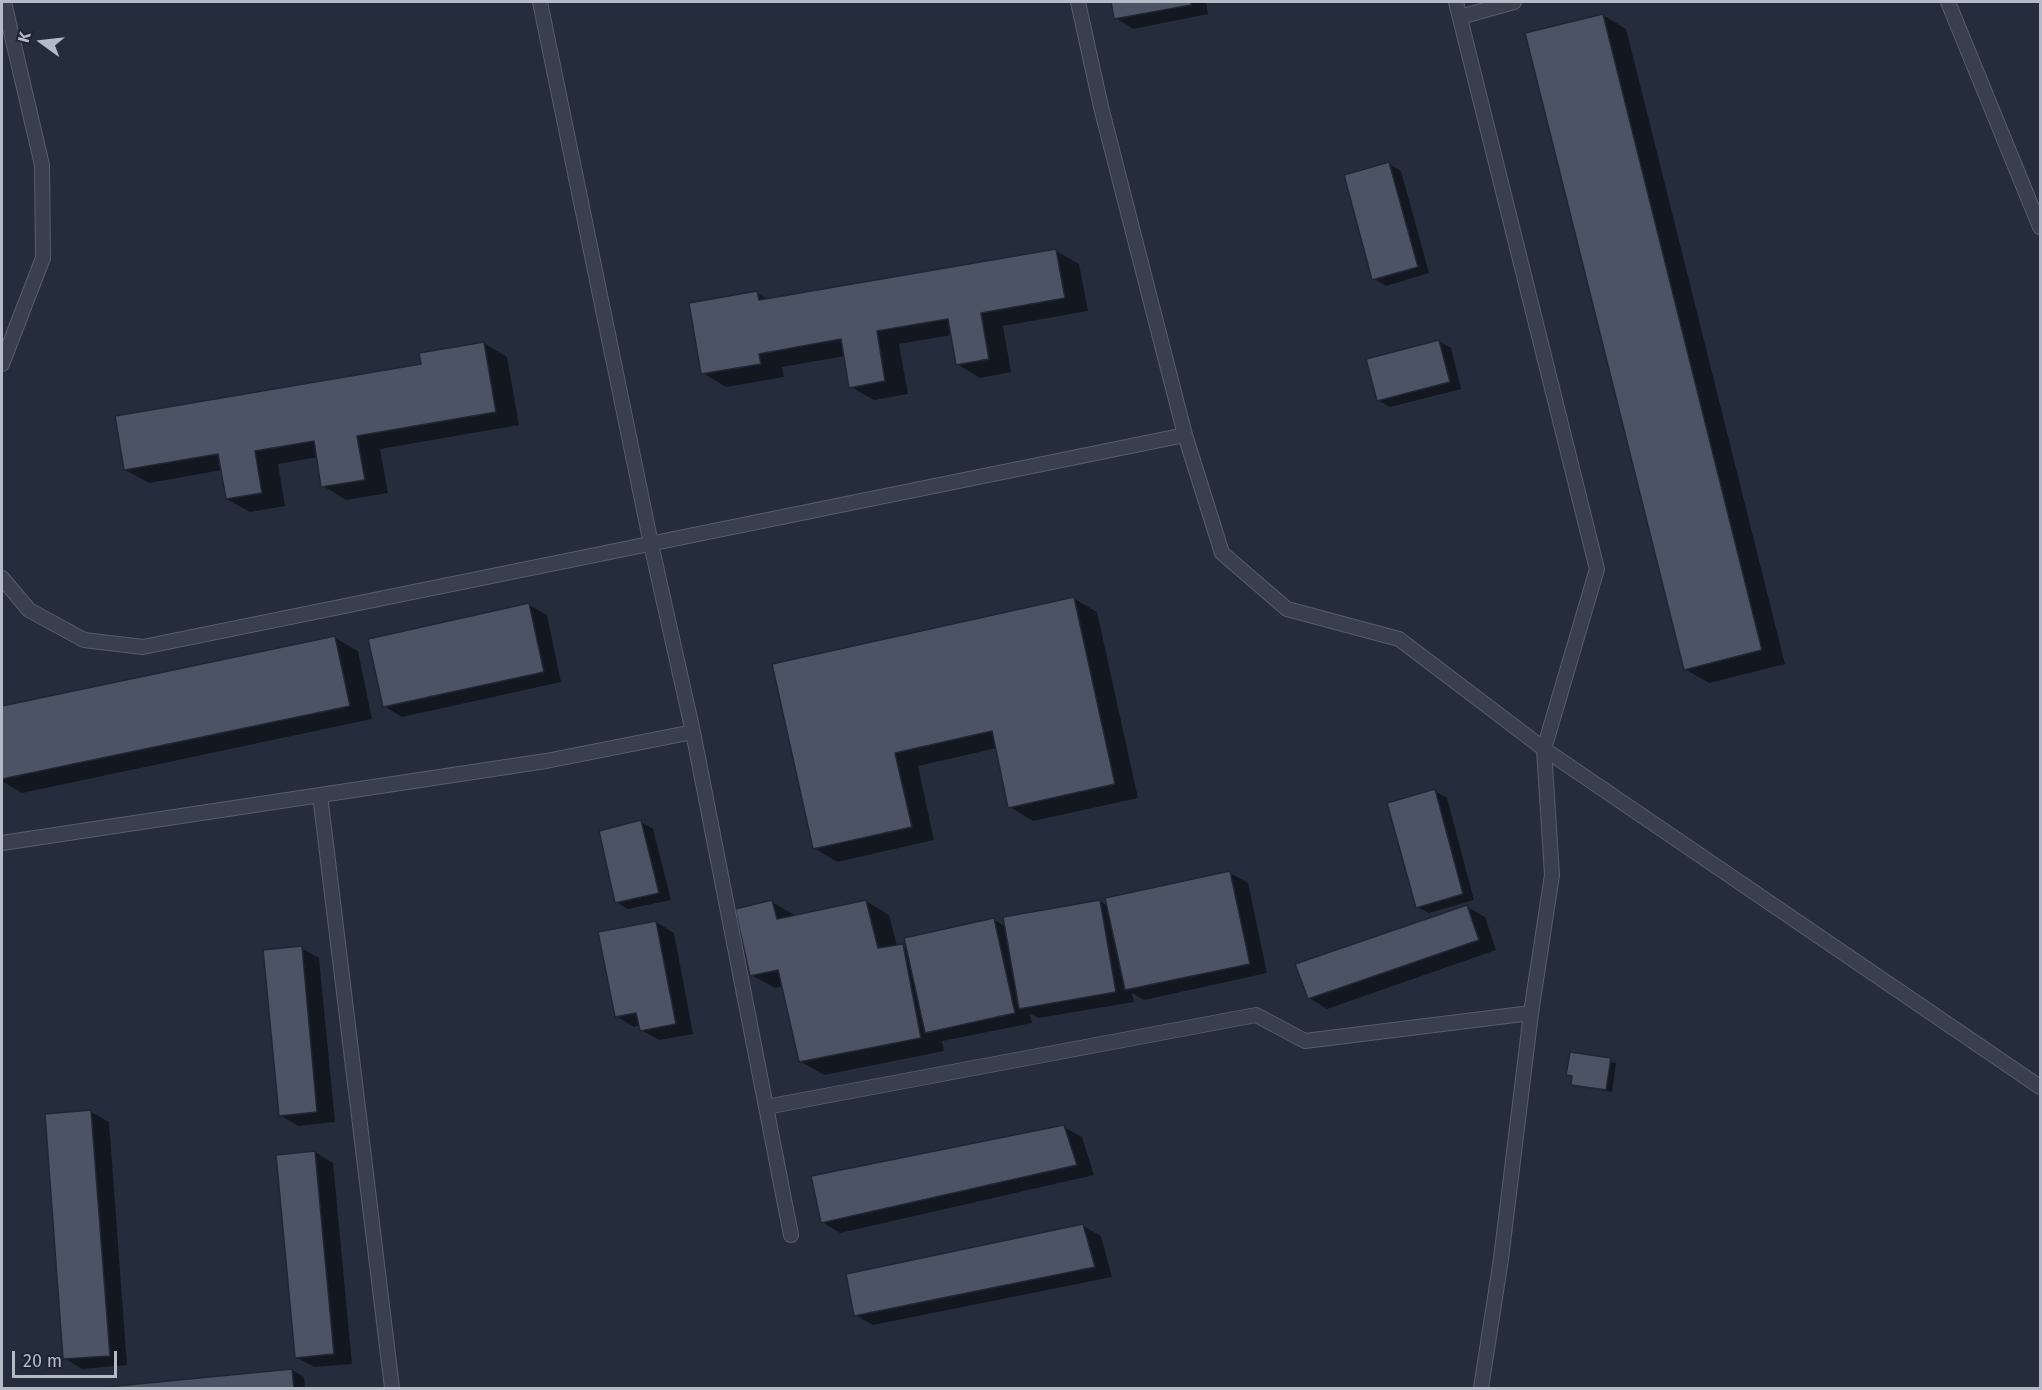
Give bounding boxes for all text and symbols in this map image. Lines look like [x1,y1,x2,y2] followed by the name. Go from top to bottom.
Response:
[12,12,72,72] north arrow
[14,30,35,45] text: K
[15,1339,120,1377] scale bar
[23,1350,62,1372] text: 20 m

